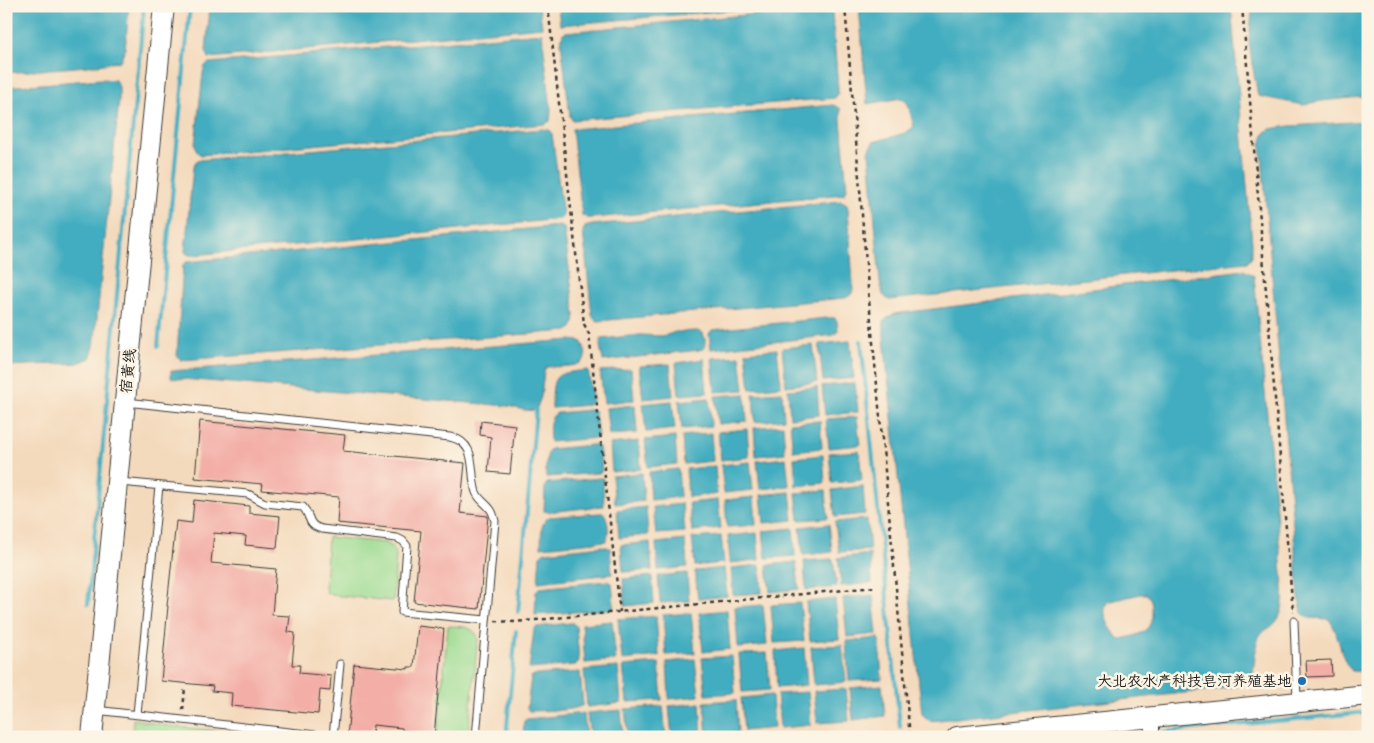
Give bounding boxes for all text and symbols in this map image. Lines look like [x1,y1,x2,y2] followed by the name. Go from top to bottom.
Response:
[117,348,139,394] street label: 宿黄线
[1097,672,1292,690] place label: 大北农水产科技皂河养殖基地
[1296,675,1308,687] marker: 大北农水产科技皂河养殖基地

